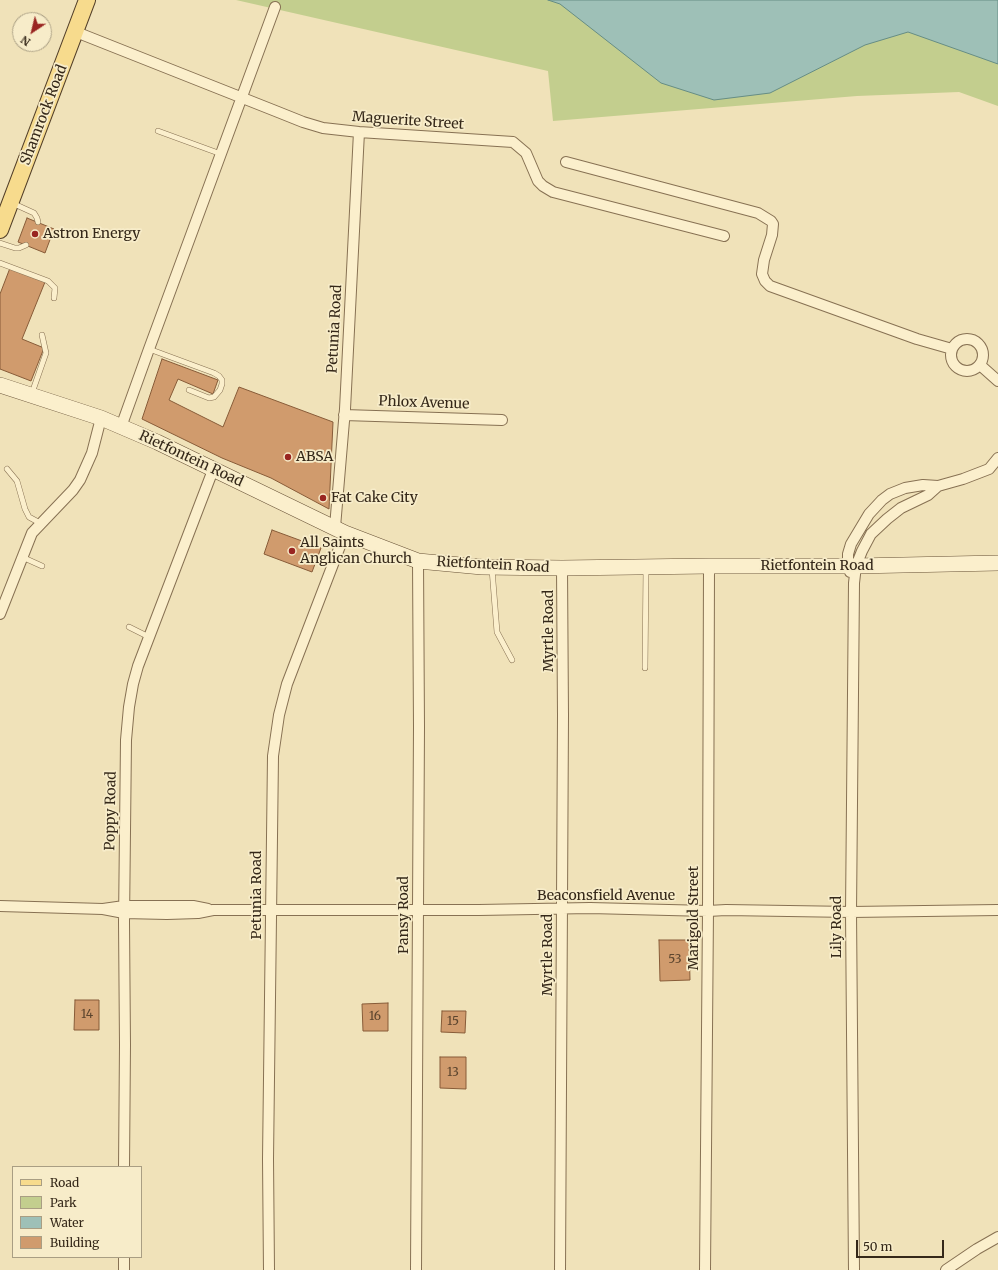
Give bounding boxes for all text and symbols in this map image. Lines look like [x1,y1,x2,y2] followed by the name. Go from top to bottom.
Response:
[12,12,52,52] north arrow
[18,33,33,49] text: N
[17,62,71,168] street label: Shamrock Road
[351,109,465,133] street label: Maguerite Street
[43,226,140,242] place label: Astron Energy
[30,229,40,239] marker: Astron Energy
[324,284,346,374] street label: Petunia Road
[378,393,470,413] street label: Phlox Avenue
[136,427,246,491] street label: Rietfontein Road
[296,449,333,465] place label: ABSA
[283,452,293,462] marker: ABSA
[331,490,418,506] place label: Fat Cake City
[318,493,328,503] marker: Fat Cake City
[300,535,412,568] place label: All Saints Anglican Church
[287,546,297,556] marker: All Saints Anglican Church
[436,554,550,576] street label: Rietfontein Road
[760,558,874,574] street label: Rietfontein Road
[541,590,557,672] street label: Myrtle Road
[102,771,120,851] street label: Poppy Road
[249,851,265,939] street label: Petunia Road
[686,866,702,970] street label: Marigold Street
[396,876,412,954] street label: Pansy Road
[537,888,675,904] street label: Beaconsfield Avenue
[829,896,845,958] street label: Lily Road
[540,914,556,996] street label: Myrtle Road
[668,953,682,967] house number: 53
[81,1008,93,1022] house number: 14
[369,1010,381,1024] house number: 16
[447,1015,459,1029] house number: 15
[447,1066,459,1080] house number: 13
[12,1166,142,1258] legend
[50,1175,79,1190] text: Road
[50,1195,77,1210] text: Park
[50,1215,84,1230] text: Water
[858,1232,946,1258] scale bar
[50,1235,99,1250] text: Building
[863,1239,892,1254] text: 50 m

